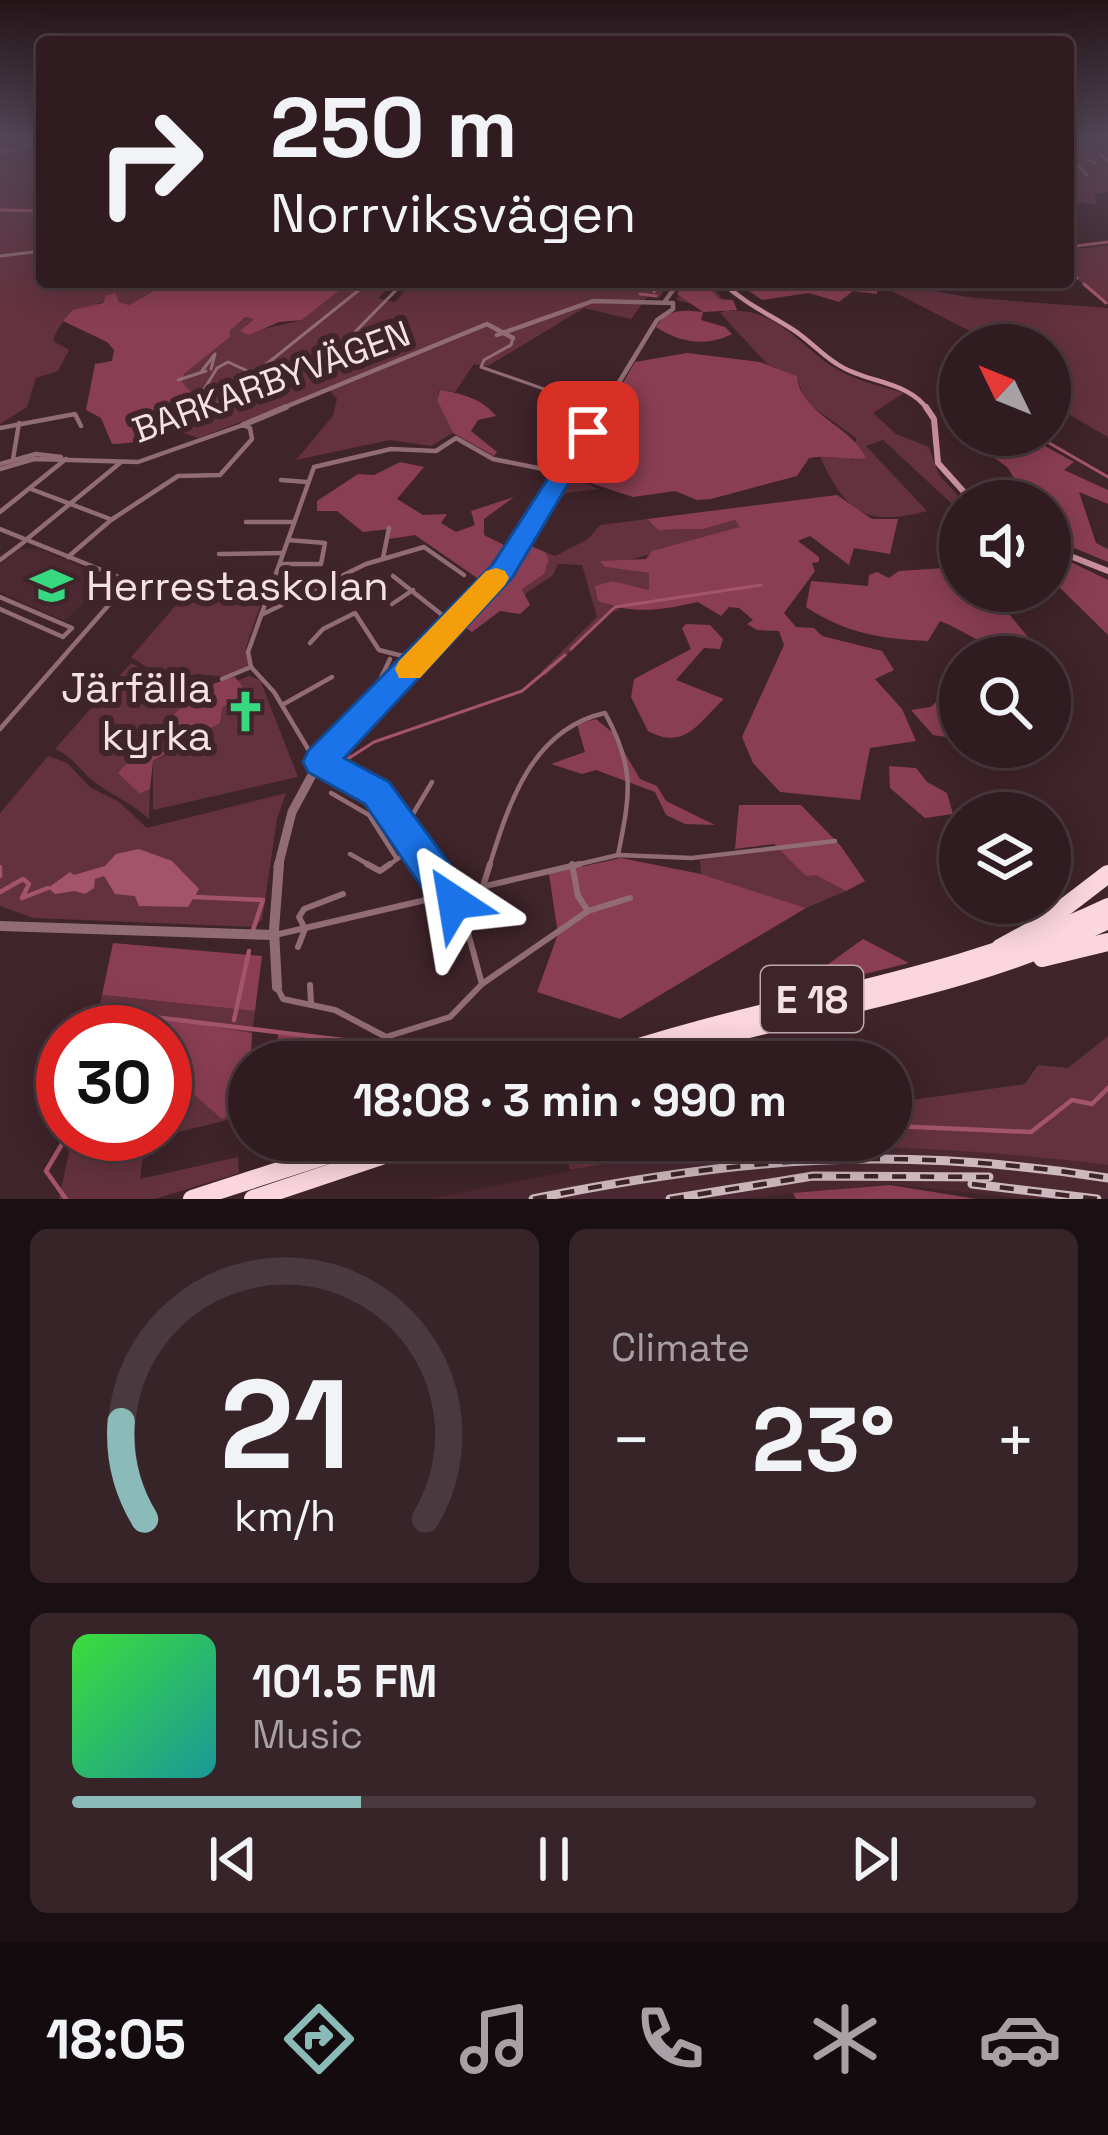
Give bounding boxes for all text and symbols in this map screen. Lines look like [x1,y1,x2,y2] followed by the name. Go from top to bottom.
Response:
[270,74,518,182] text: 250 m
[72,84,228,240] icon: right
[270,179,636,248] text: Norrviksvägen
[126,310,416,454] street label: BARKARBYVÄGEN
[939,324,1071,456] north arrow
[939,324,1071,924] map controls
[537,381,639,483] pin
[555,399,621,465] icon: arrive
[939,480,1071,612] button: sound
[86,559,389,612] place label: Herrestaskolan
[29,562,75,608] school or university icon: Herrestaskolan
[939,636,1071,768] button: search
[61,661,212,762] place label: Järfälla kyrka
[223,688,269,734] church icon: Järfälla kyrka
[939,792,1071,924] button: layers
[391,839,517,965] position arrow
[761,966,863,1032] road number: E 18
[36,1005,192,1161] speed limit sign: 30
[353,1072,787,1129] text: 18:08 · 3 min · 990 m
[611,1323,750,1372] text: Climate
[219,1345,350,1504] text: 21
[752,1382,895,1497] text: 23°
[611,1398,652,1482] text: −
[995,1398,1036,1482] text: +
[233,1489,336,1544] text: km/h
[252,1653,437,1710] text: 101.5 FM
[252,1710,363,1759] text: Music
[200,1826,266,1892] icon: previous
[521,1826,587,1892] icon: pause
[842,1826,908,1892] icon: next
[277,1997,361,2081] icon: directions
[453,1997,537,2081] icon: music
[628,1997,712,2081] icon: phone
[803,1997,887,2081] icon: climate
[978,1997,1062,2081] icon: car
[46,2005,186,2074] text: 18:05

